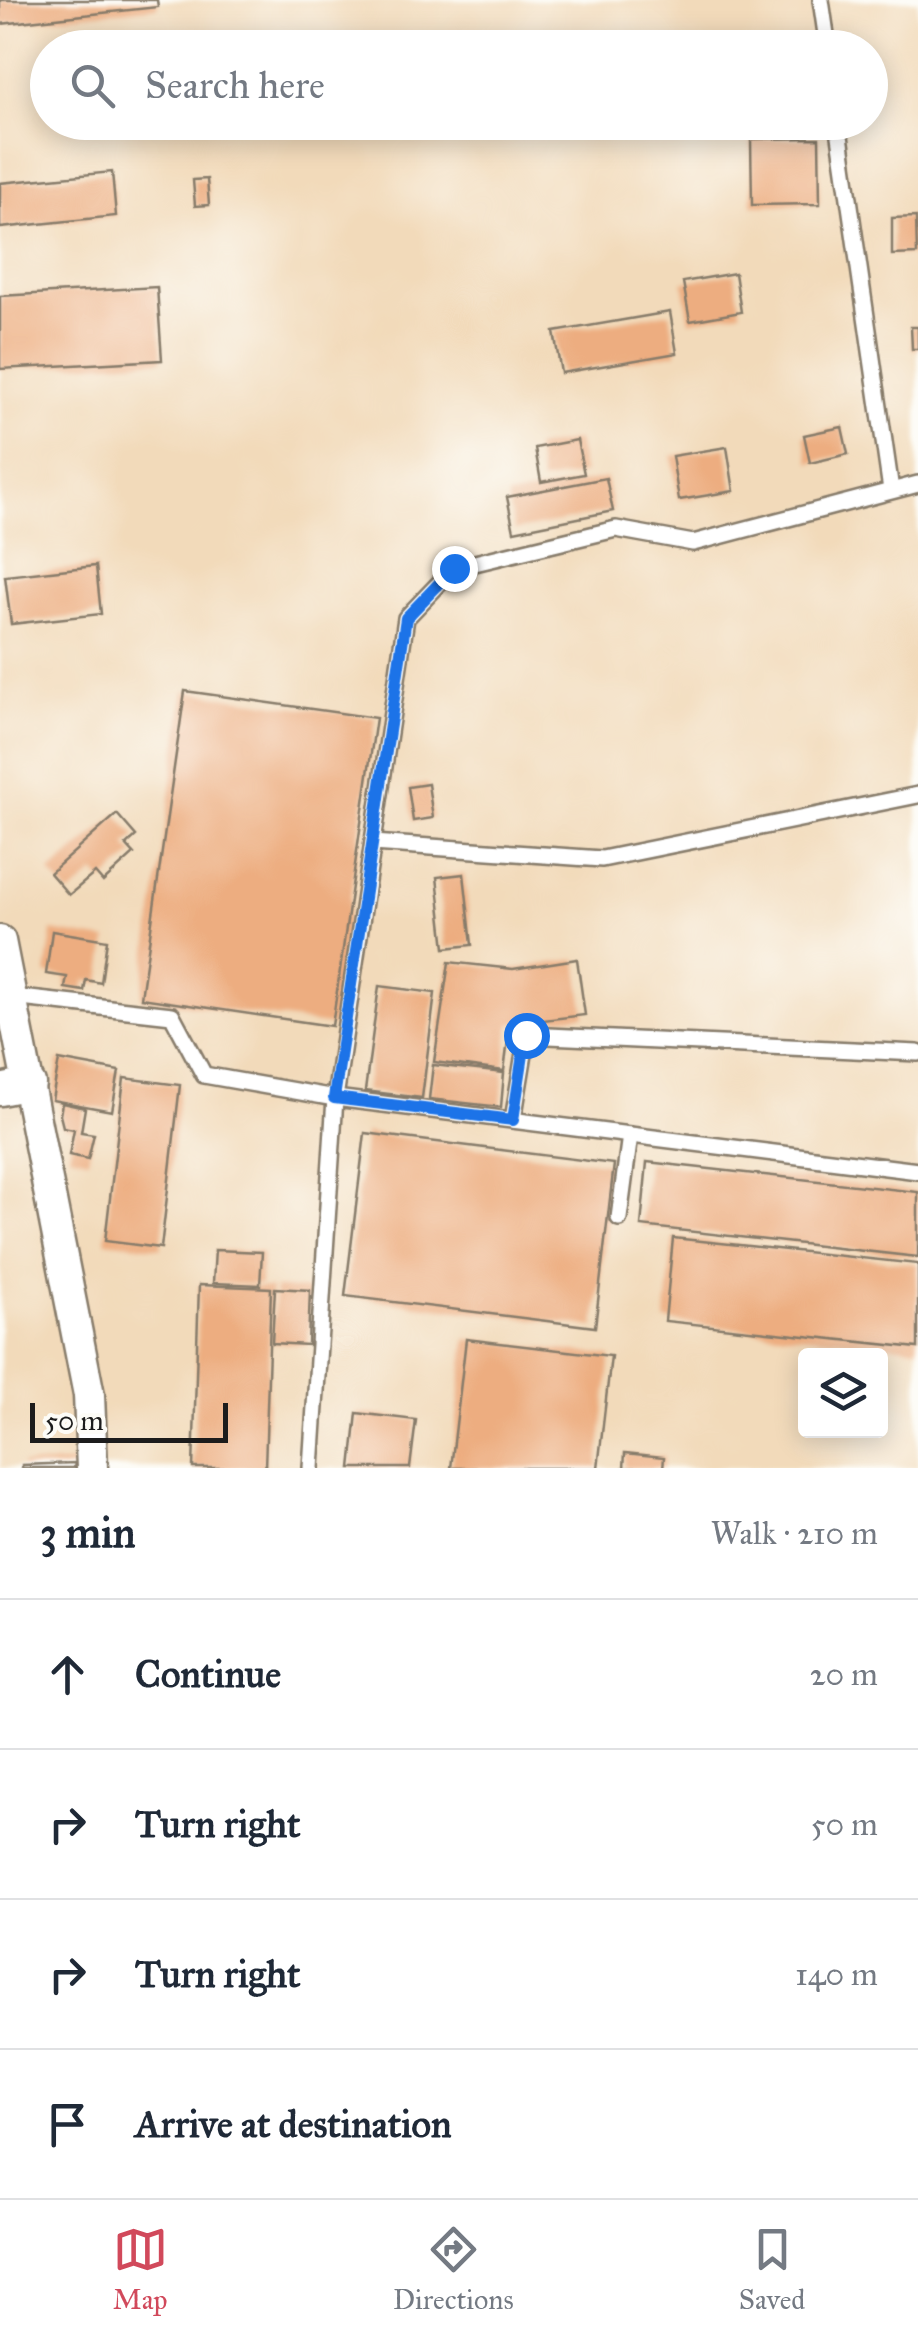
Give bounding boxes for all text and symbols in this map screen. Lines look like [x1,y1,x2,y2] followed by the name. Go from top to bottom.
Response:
[30,30,888,140] search box
[65,58,120,113] icon: search
[145,62,325,108] text: Search here
[432,546,478,592] route end
[504,1013,550,1059] route start
[798,1348,888,1438] map controls
[798,1348,888,1438] button: layers
[30,1398,228,1442] scale bar
[45,1403,104,1438] text: 50 m
[40,1507,135,1559] text: 3 min
[711,1514,878,1553] text: Walk · 210 m
[40,1647,95,1702] icon: ahead
[135,1651,281,1697] text: Continue
[810,1655,878,1694] text: 20 m
[40,1797,95,1852] icon: right
[135,1801,301,1847] text: Turn right
[811,1805,878,1844] text: 50 m
[40,1947,95,2002] icon: right
[135,1951,301,1997] text: Turn right
[795,1955,878,1994] text: 140 m
[40,2097,95,2152] icon: arrive
[135,2101,452,2147] text: Arrive at destination
[113,2222,168,2317] tab: Map
[393,2222,514,2317] tab: Directions
[739,2222,805,2317] tab: Saved

